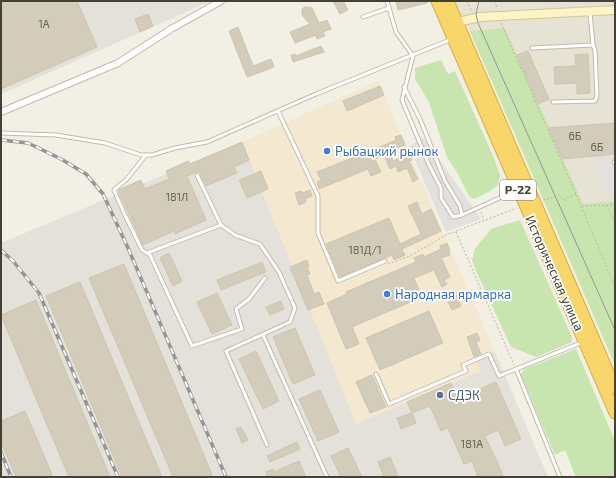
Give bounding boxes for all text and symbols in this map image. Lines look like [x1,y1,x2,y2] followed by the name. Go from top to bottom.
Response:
[38,17,50,30] house number: 1А
[569,129,582,142] house number: 6Б
[591,140,604,153] house number: 6Б
[335,143,438,159] place label: Рыбацкий рынок
[322,146,332,156] marker: Рыбацкий рынок
[500,180,536,200] road number: Р-22
[166,190,188,203] house number: 181Л
[522,213,588,333] street label: Историческая улица
[348,243,382,256] house number: 181Д/1
[395,286,511,302] place label: Народная ярмарка
[382,289,392,299] marker: Народная ярмарка
[448,387,480,403] place label: СДЭК
[435,390,445,400] marker: СДЭК
[461,437,483,450] house number: 181А

